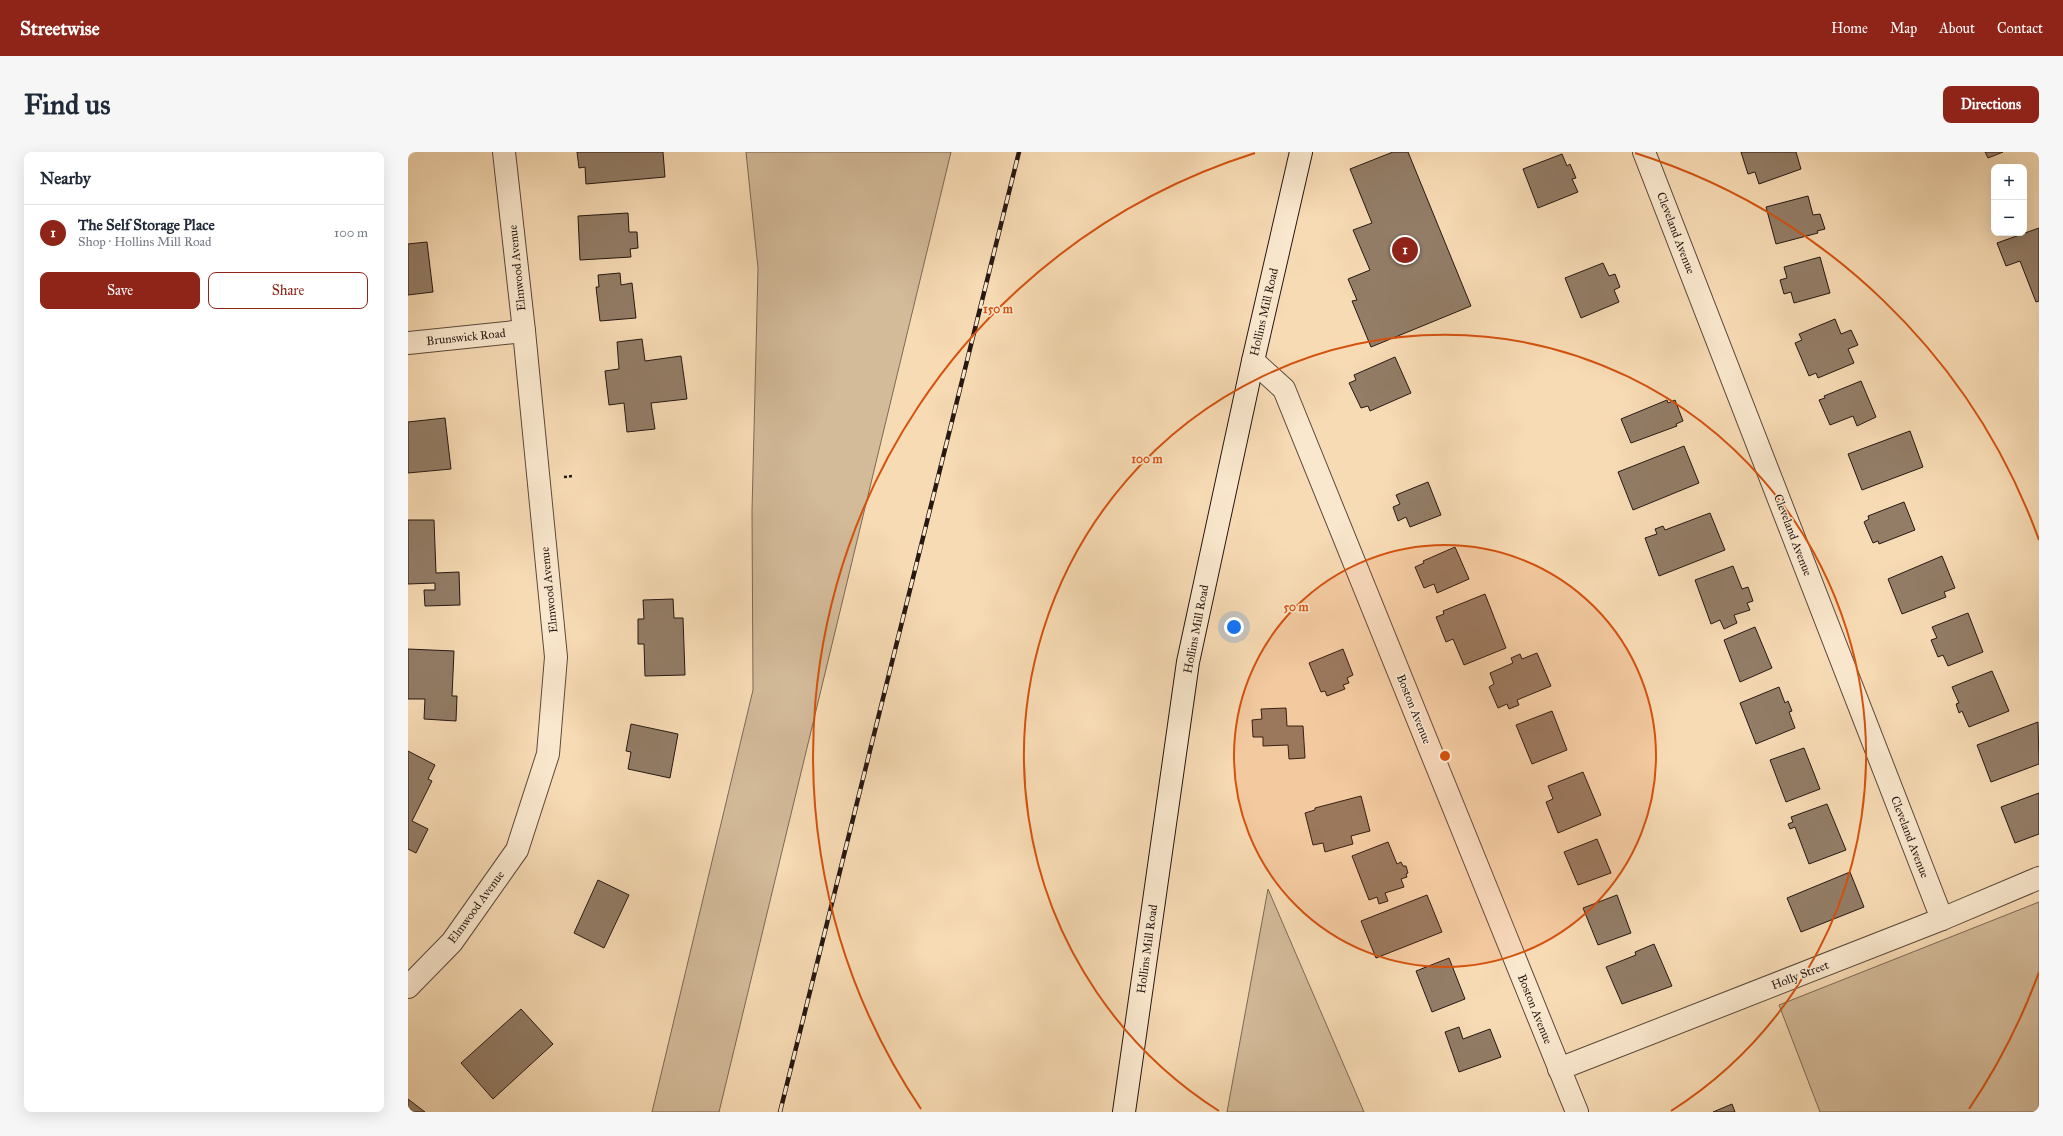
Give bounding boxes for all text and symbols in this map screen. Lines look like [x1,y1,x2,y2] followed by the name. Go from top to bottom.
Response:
[20,17,100,40] text: Streetwise
[1831,20,1868,37] text: Home
[1890,20,1917,37] text: Map
[1939,20,1975,37] text: About
[1997,20,2043,37] text: Contact
[1943,86,2039,123] button: Directions
[24,87,110,122] text: Find us
[1991,164,2027,236] map controls
[1991,164,2027,200] button: +
[40,168,91,189] text: Nearby
[1654,190,1698,276] street label: Cleveland Avenue
[1991,200,2027,236] button: −
[78,216,215,234] text: The Self Storage Place
[506,224,528,312] street label: Elmwood Avenue
[50,225,56,241] text: 1
[334,225,368,241] text: 100 m
[78,234,212,250] text: Shop · Hollins Mill Road
[1392,235,1418,265] pin: 1
[1247,267,1281,357] street label: Hollins Mill Road
[40,272,200,309] button: Save
[208,272,368,309] button: Share
[983,302,1014,316] text: 150 m
[426,326,506,348] street label: Brunswick Road
[1131,452,1164,466] text: 100 m
[1771,492,1815,578] street label: Cleveland Avenue
[538,546,560,634] street label: Elmwood Avenue
[1181,584,1211,674] street label: Hollins Mill Road
[1283,600,1310,614] text: 50 m
[1224,617,1244,637] your location
[1394,672,1434,746] street label: Boston Avenue
[1438,749,1452,763] centre of rings
[1888,794,1932,880] street label: Cleveland Avenue
[445,868,507,946] street label: Elmwood Avenue
[1134,904,1160,994] street label: Hollins Mill Road
[1769,957,1832,992] street label: Holly Street
[1515,972,1555,1046] street label: Boston Avenue

